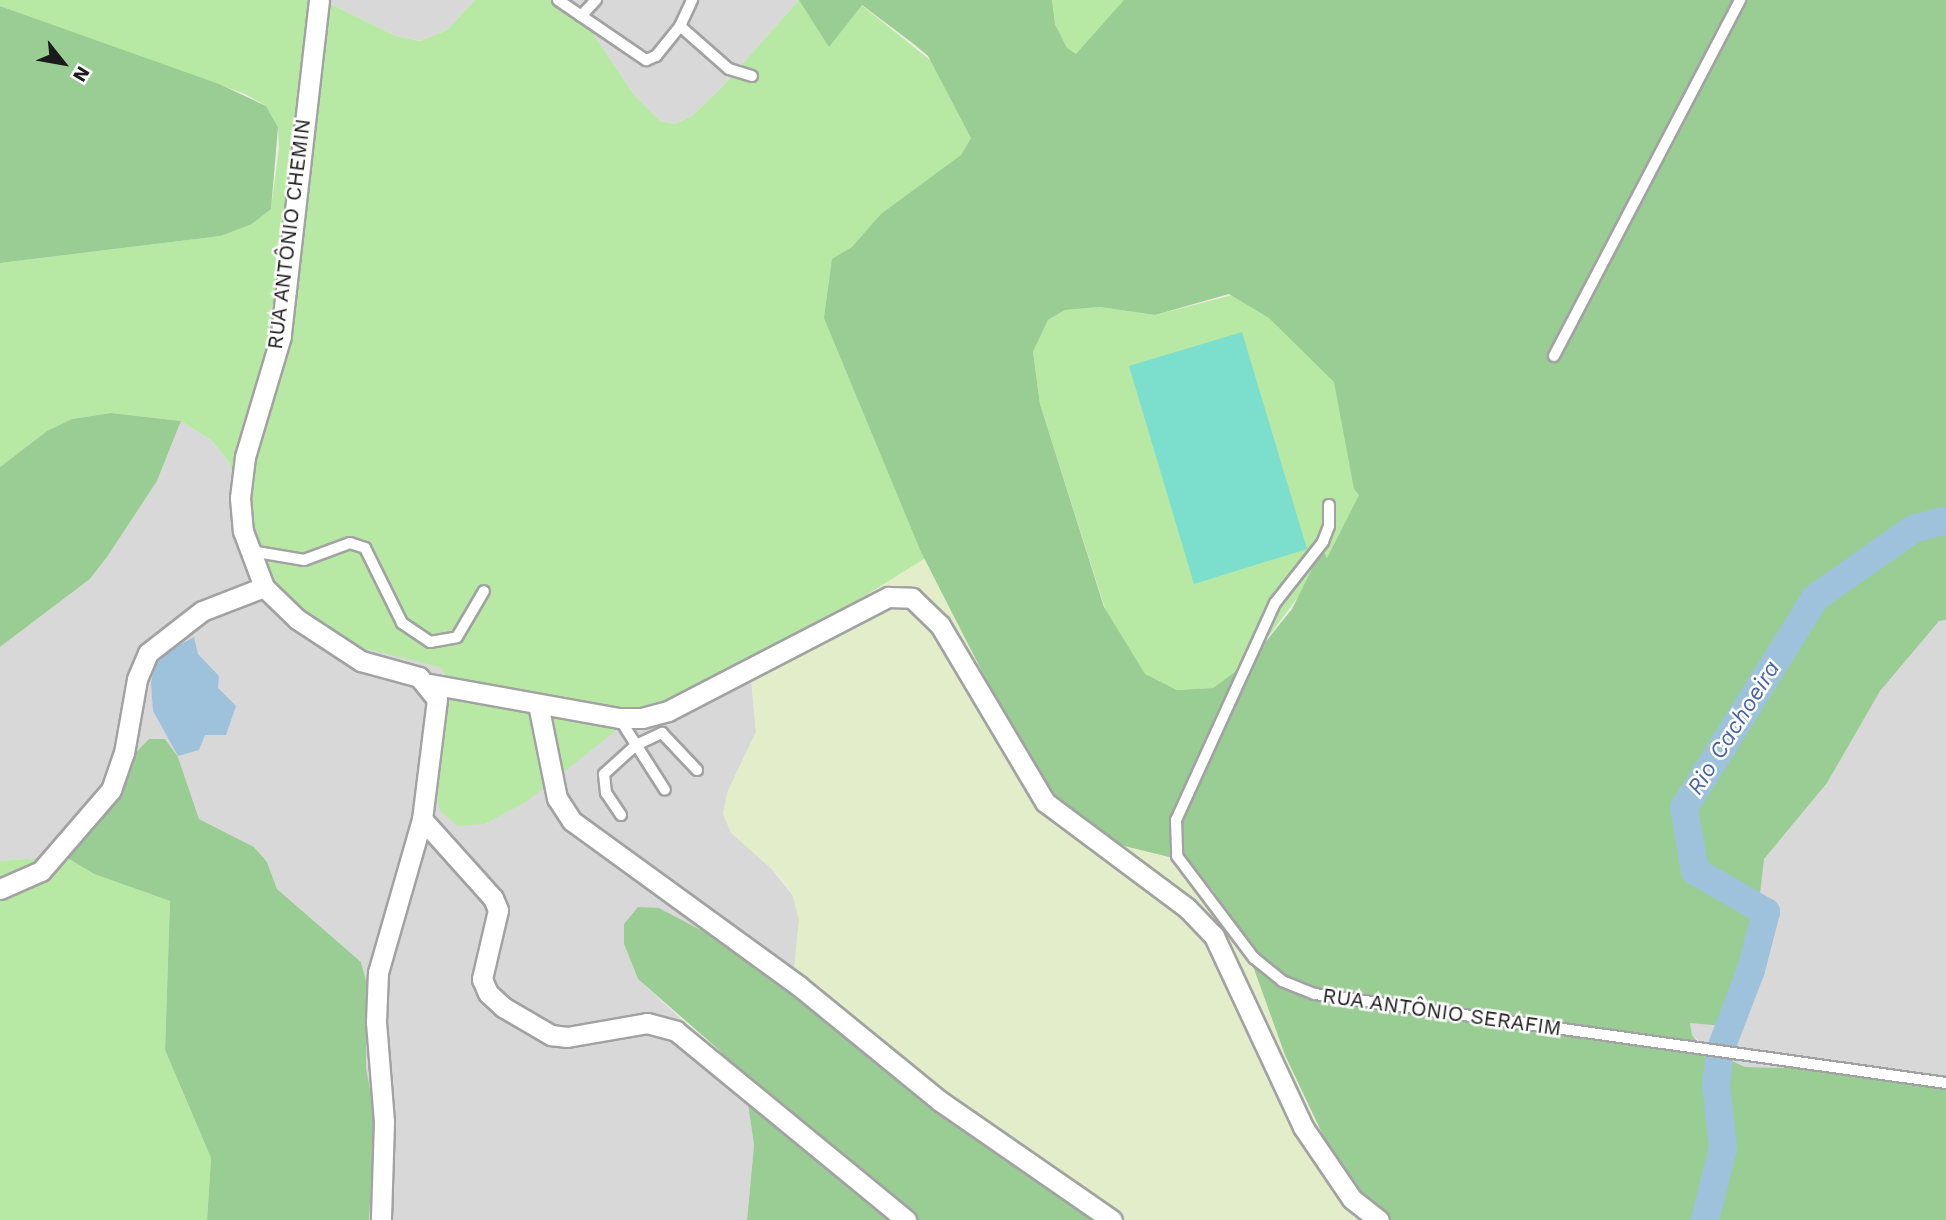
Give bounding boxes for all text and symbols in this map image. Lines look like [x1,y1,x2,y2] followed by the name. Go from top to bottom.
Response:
[28,28,98,98] north arrow
[68,62,95,86] text: N
[262,116,316,352] street label: RUA ANTÔNIO CHEMIN
[1682,656,1786,800] water label: Rio Cachoeira
[1320,983,1564,1041] street label: RUA ANTÔNIO SERAFIM

